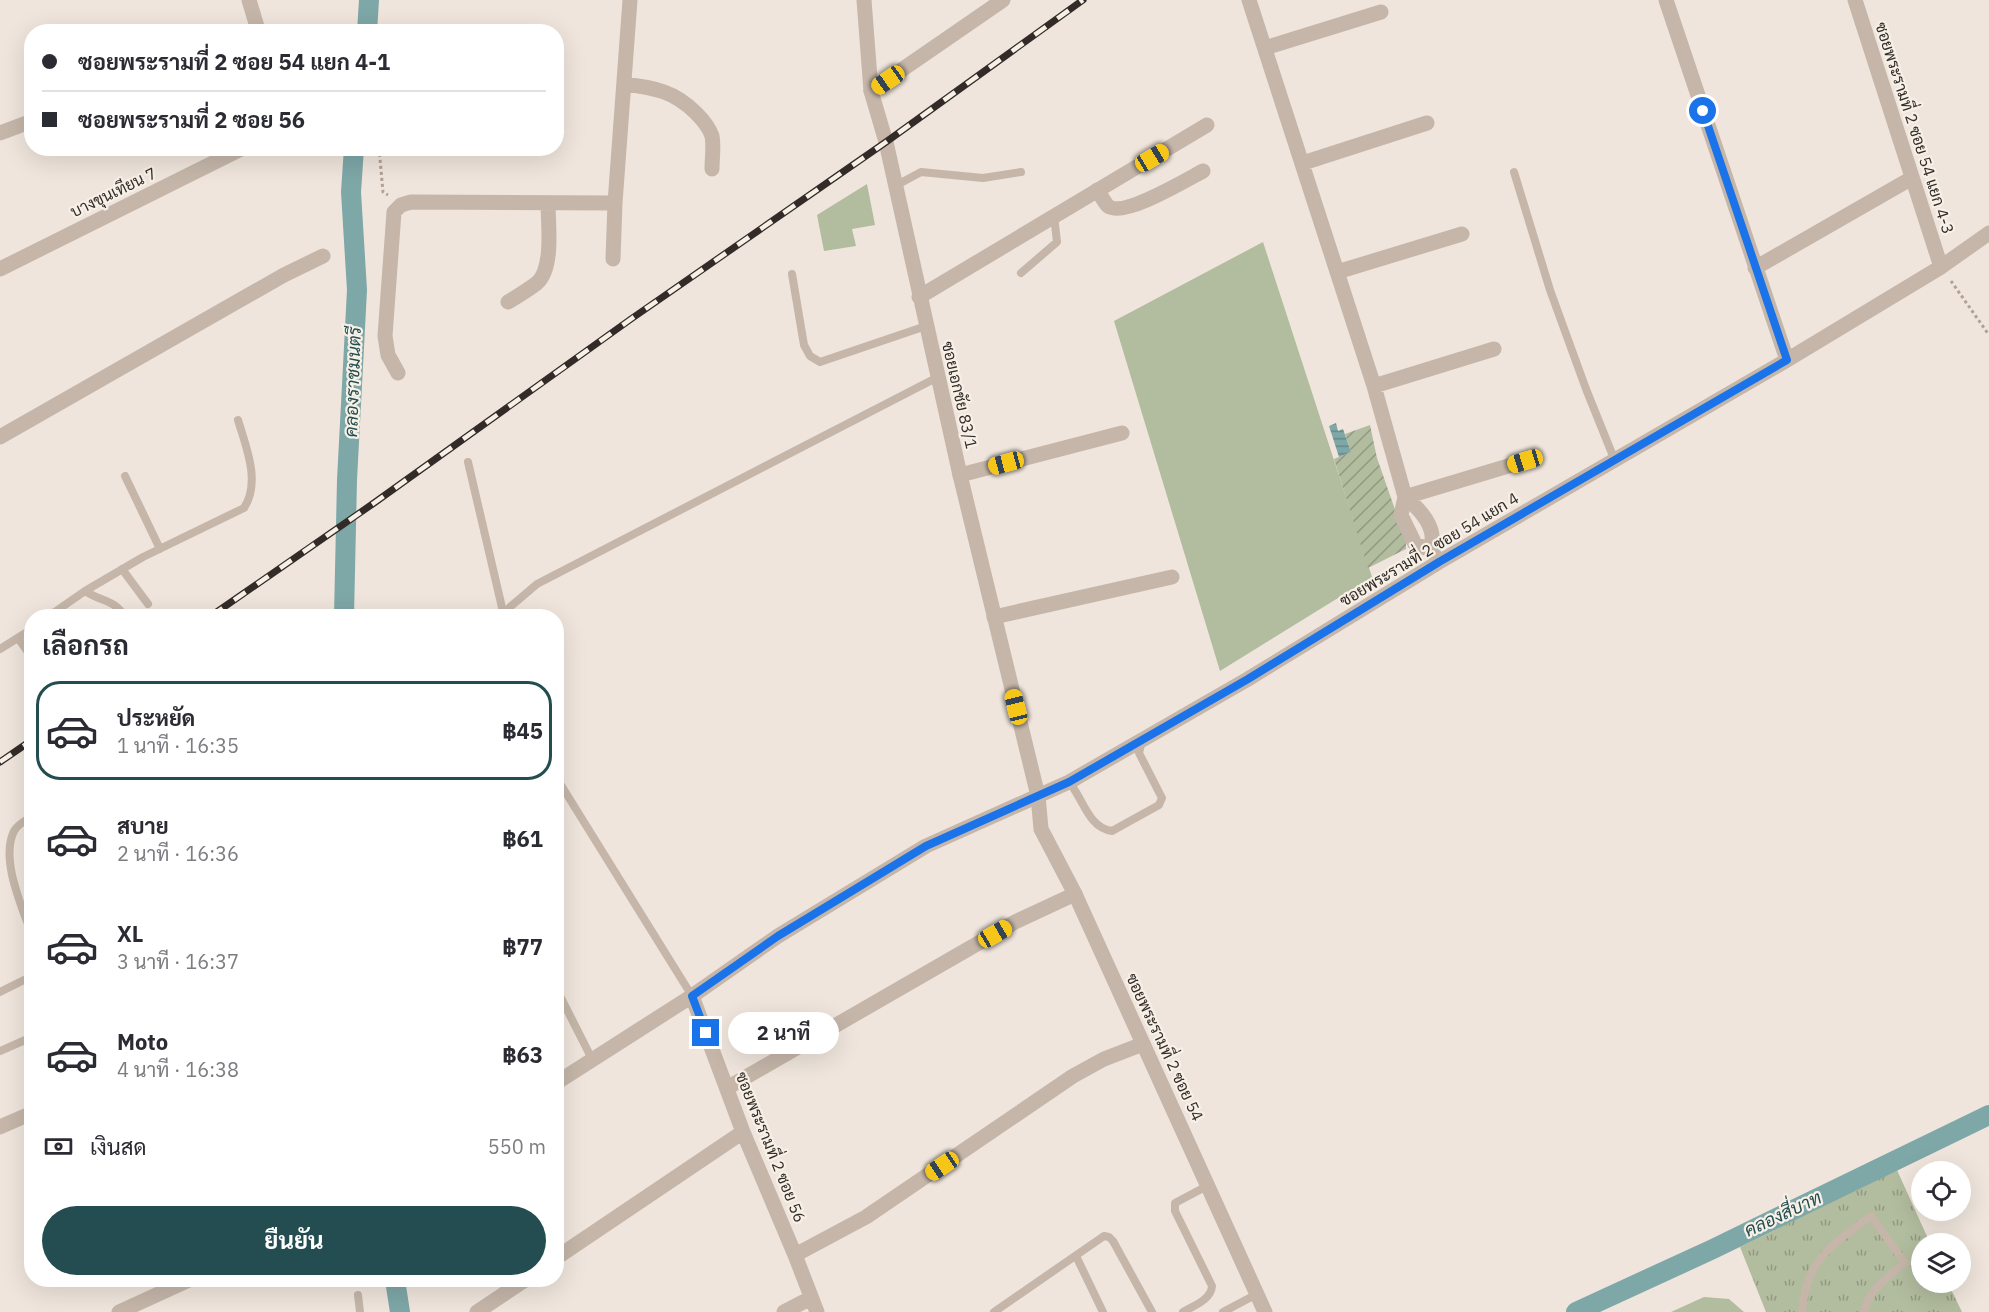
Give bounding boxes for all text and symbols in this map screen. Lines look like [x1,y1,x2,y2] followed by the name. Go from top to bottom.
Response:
[1871,18,1963,236] street label: ซอยพระรามที่ 2 ซอย 54 แยก 4-3
[78,47,390,76] text: ซอยพระรามที่ 2 ซอย 54 แยก 4-1
[868,62,908,98] car
[1689,97,1716,124] route start
[78,105,305,134] text: ซอยพระรามที่ 2 ซอย 56
[1132,141,1172,175] car
[66,162,160,223] street label: บางขุนเทียน 7
[338,325,366,438] water label: คลองราชมนตรี
[938,339,982,451] street label: ซอยเอกชัย 83/1
[1505,447,1545,475] car
[986,450,1026,476] car
[1334,484,1522,610] street label: ซอยพระรามที่ 2 ซอย 54 แยก 4
[42,627,129,662] text: เลือกรถ
[1003,687,1029,727] car
[117,703,195,732] text: ประหยัด
[45,704,99,758] icon: car
[502,716,543,745] text: ฿45
[117,732,239,759] text: 1 นาที · 16:35
[117,811,169,840] text: สบาย
[45,812,99,866] icon: car
[502,824,543,853] text: ฿61
[117,840,239,867] text: 2 นาที · 16:36
[975,917,1015,951] car
[117,919,143,948] text: XL
[45,920,99,974] icon: car
[502,932,543,961] text: ฿77
[117,948,239,975] text: 3 นาที · 16:37
[1122,968,1212,1124] street label: ซอยพระรามที่ 2 ซอย 54
[727,1012,838,1054] callout: 2 นาที
[692,1019,719,1046] route end
[757,1019,810,1046] text: 2 นาที
[117,1027,168,1056] text: Moto
[45,1028,99,1082] icon: car
[502,1040,543,1069] text: ฿63
[117,1056,239,1083] text: 4 นาที · 16:38
[732,1067,814,1225] street label: ซอยพระรามที่ 2 ซอย 56
[42,1130,75,1163] icon: cash
[90,1132,147,1161] text: เงินสด
[488,1133,546,1160] text: 550 m
[922,1148,962,1184] car
[1911,1161,1971,1293] map controls
[1911,1161,1971,1221] button: locate
[1739,1182,1825,1241] water label: คลองสี่บาท
[42,1206,546,1275] button: ยืนยัน
[1911,1233,1971,1293] button: layers

